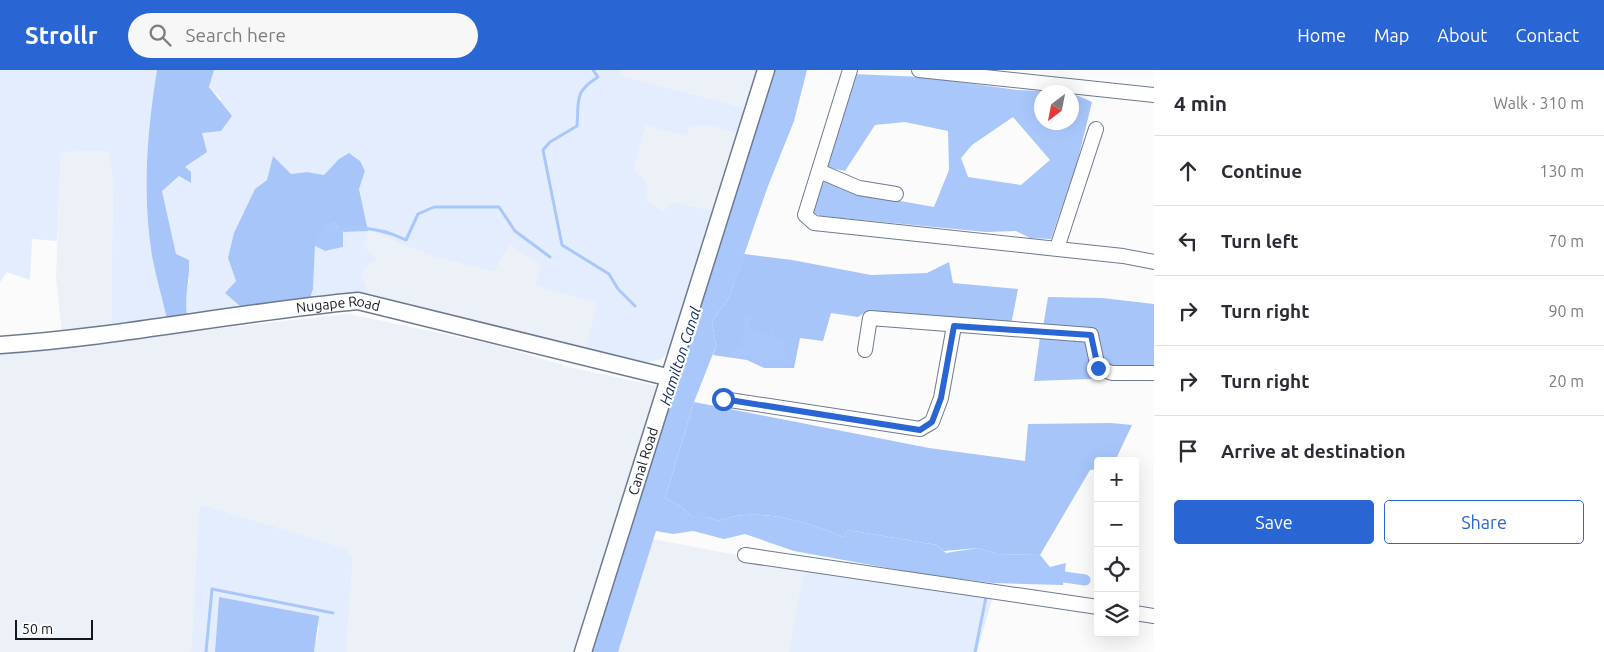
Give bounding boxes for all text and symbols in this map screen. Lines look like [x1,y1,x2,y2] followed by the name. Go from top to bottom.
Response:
[128,13,478,58] search box
[146,21,174,49] icon: search
[25,22,98,49] text: Strollr
[186,24,286,46] text: Search here
[1297,25,1346,45] text: Home
[1374,25,1409,45] text: Map
[1437,25,1487,45] text: About
[1515,25,1579,45] text: Contact
[1034,85,1079,130] north arrow
[1174,91,1227,115] text: 4 min
[1493,94,1584,112] text: Walk · 310 m
[1174,157,1202,185] icon: ahead
[1221,160,1302,182] text: Continue
[1539,162,1584,180] text: 130 m
[1174,227,1202,255] icon: left
[1221,230,1299,252] text: Turn left
[1548,232,1584,250] text: 70 m
[295,293,382,316] street label: Nugape Road
[1174,297,1202,325] icon: right
[1221,300,1309,322] text: Turn right
[1548,302,1584,320] text: 90 m
[656,304,704,407] water label: Hamilton Canal
[1087,357,1110,380] route end
[1174,367,1202,395] icon: right
[1221,370,1309,392] text: Turn right
[1548,372,1584,390] text: 20 m
[712,388,735,411] route start
[625,425,661,497] street label: Canal Road
[1174,437,1202,465] icon: arrive
[1221,440,1406,462] text: Arrive at destination
[1094,457,1139,637] map controls
[1094,457,1139,502] button: +
[1174,500,1374,544] button: Save
[1384,500,1584,544] button: Share
[1094,502,1139,547] button: −
[1094,547,1139,592] button: locate
[1094,592,1139,637] button: layers
[15,617,92,640] scale bar
[22,621,53,637] text: 50 m

